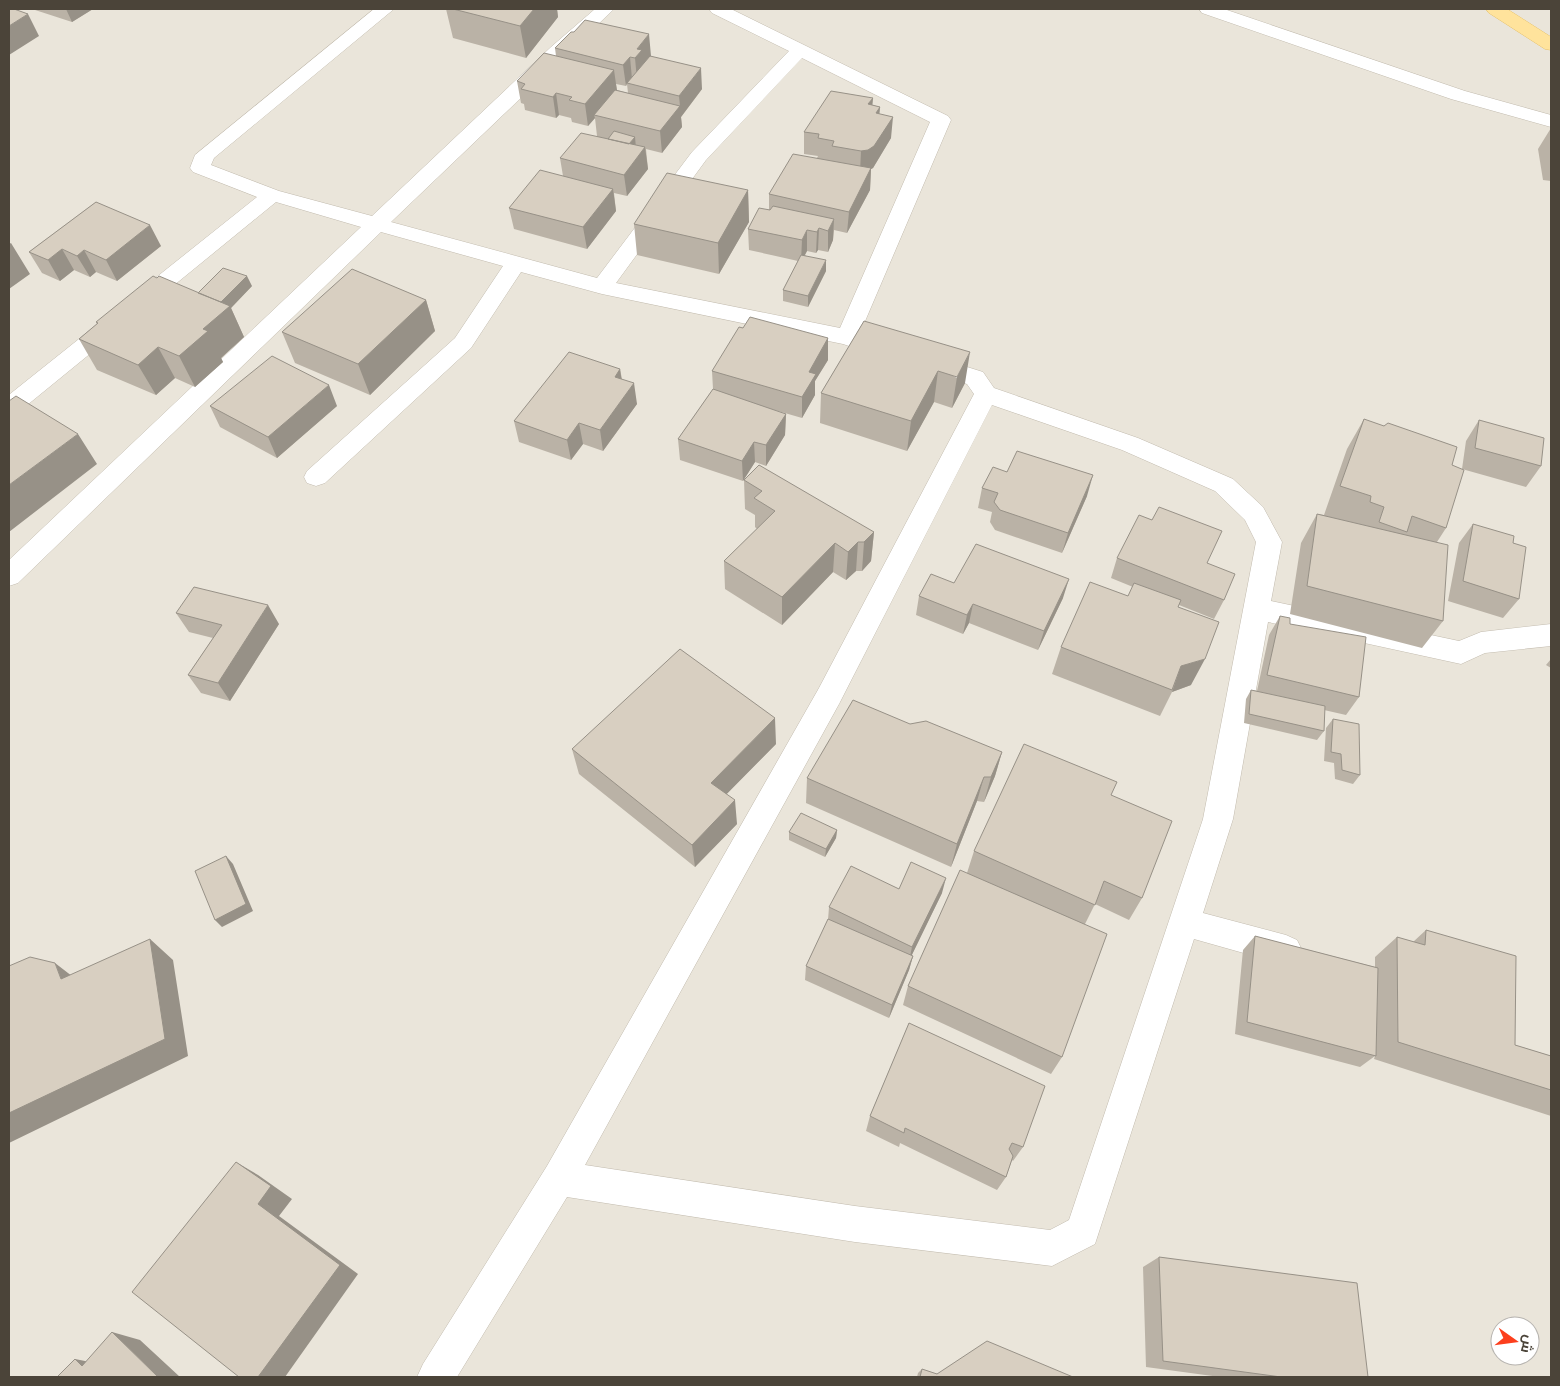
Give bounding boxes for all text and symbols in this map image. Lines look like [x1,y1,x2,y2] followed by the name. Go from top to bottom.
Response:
[1490,1316,1540,1366] north arrow
[1517,1333,1538,1355] text: ش

